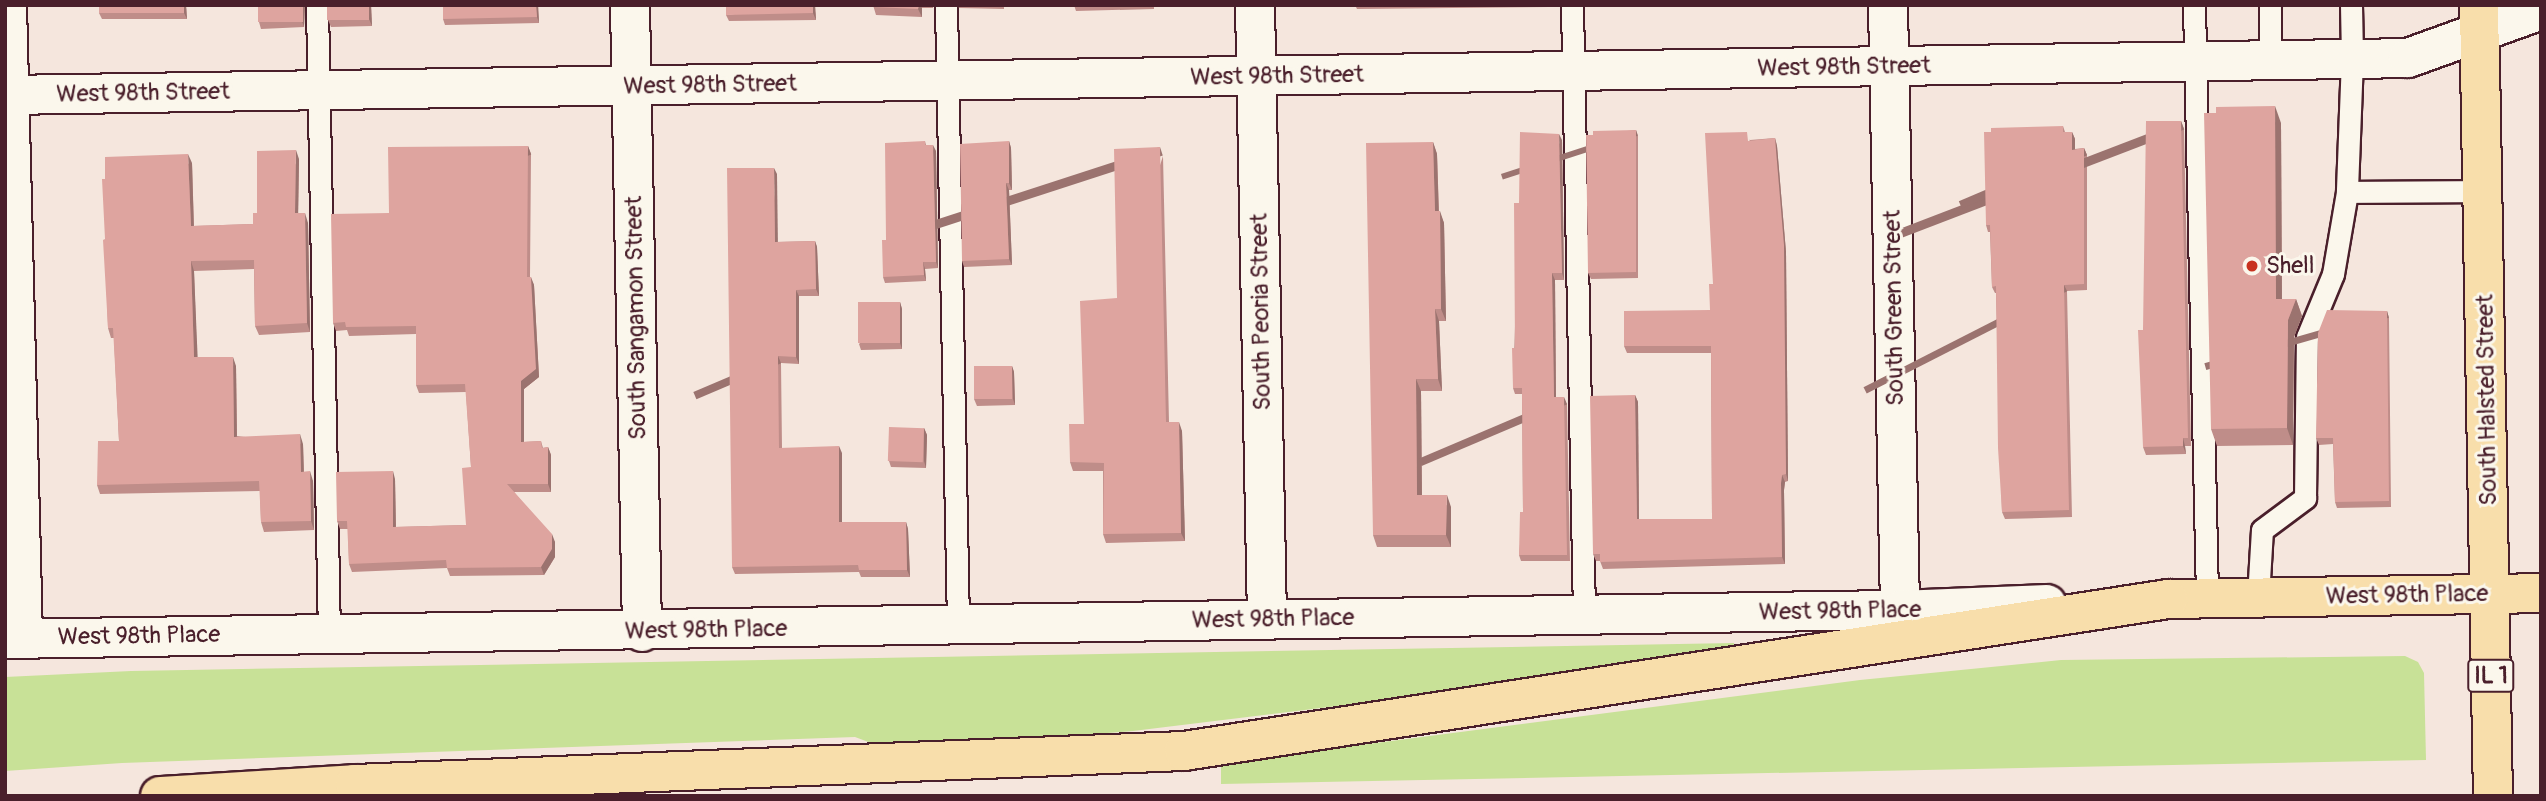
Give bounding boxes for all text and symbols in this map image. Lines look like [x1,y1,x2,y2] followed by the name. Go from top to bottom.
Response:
[1757,51,1931,83] street label: West 98th Street
[1190,60,1364,92] street label: West 98th Street
[623,69,797,101] street label: West 98th Street
[56,77,230,109] street label: West 98th Street
[619,196,653,440] street label: South Sangamon Street
[1878,210,1910,406] street label: South Green Street
[1245,213,1277,411] street label: South Peoria Street
[2266,252,2315,280] place label: Shell
[2244,258,2260,274] marker: Shell
[2471,294,2503,506] street label: South Halsted Street
[2325,579,2489,611] street label: West 98th Place
[1758,595,1922,627] street label: West 98th Place
[1191,603,1355,635] street label: West 98th Place
[624,614,788,646] street label: West 98th Place
[57,620,221,652] street label: West 98th Place
[2466,656,2516,696] road number: IL 1

